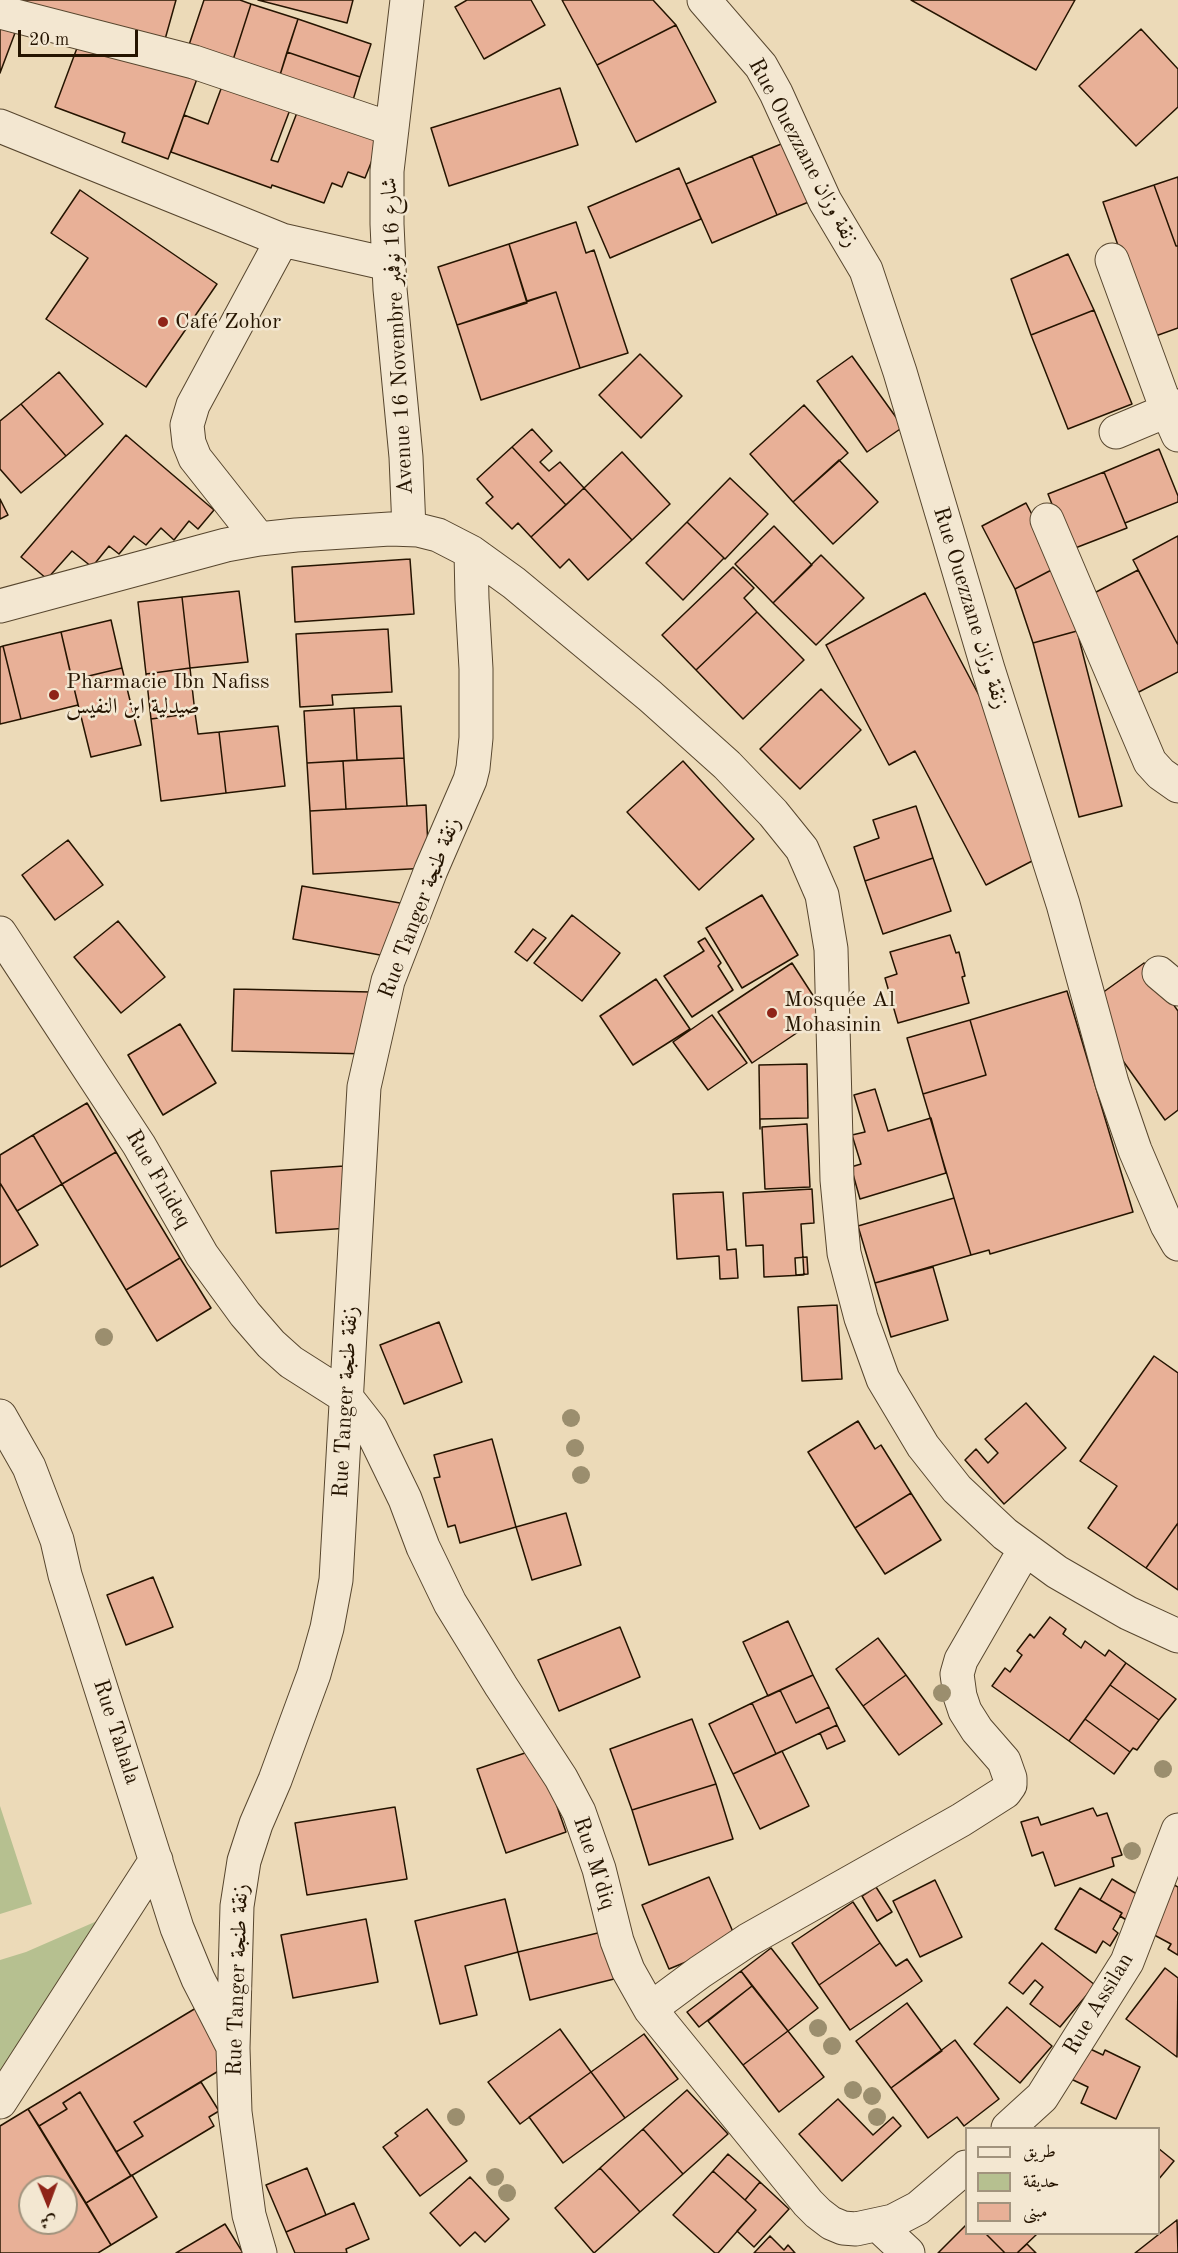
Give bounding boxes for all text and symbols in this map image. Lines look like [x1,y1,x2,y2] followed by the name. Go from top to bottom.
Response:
[21,18,141,56] scale bar
[29,31,69,49] text: 20 m
[742,54,864,252] street label: Rue Ouezzane زنقة وزان
[376,177,420,495] street label: Avenue 16 Novembre شارع 16 نوفمبر
[175,309,281,335] place label: Café Zohor
[156,315,170,329] marker: Café Zohor
[927,504,1013,712] street label: Rue Ouezzane زنقة وزان
[66,669,269,720] place label: Pharmacie Ibn Nafiss صيدلية ابن النفيس
[47,688,61,702] marker: Pharmacie Ibn Nafiss صيدلية ابن النفيس
[373,814,467,1002] street label: Rue Tanger زنقة طنجة
[784,987,895,1038] place label: Mosquée Al Mohasinin
[765,1006,779,1020] marker: Mosquée Al Mohasinin
[119,1125,197,1233] street label: Rue Fnideq
[328,1305,364,1499] street label: Rue Tanger زنقة طنجة
[87,1676,145,1788] street label: Rue Tahala
[567,1813,621,1913] street label: Rue M'diq
[221,1884,255,2076] street label: Rue Tanger زنقة طنجة
[1058,1948,1140,2060] street label: Rue Assilan
[965,2127,1160,2235] legend
[1023,2143,1056,2161] text: طريق
[1023,2173,1059,2191] text: حديقة
[18,2175,78,2235] north arrow
[1023,2203,1048,2221] text: مبنى
[40,2213,56,2229] text: ش

